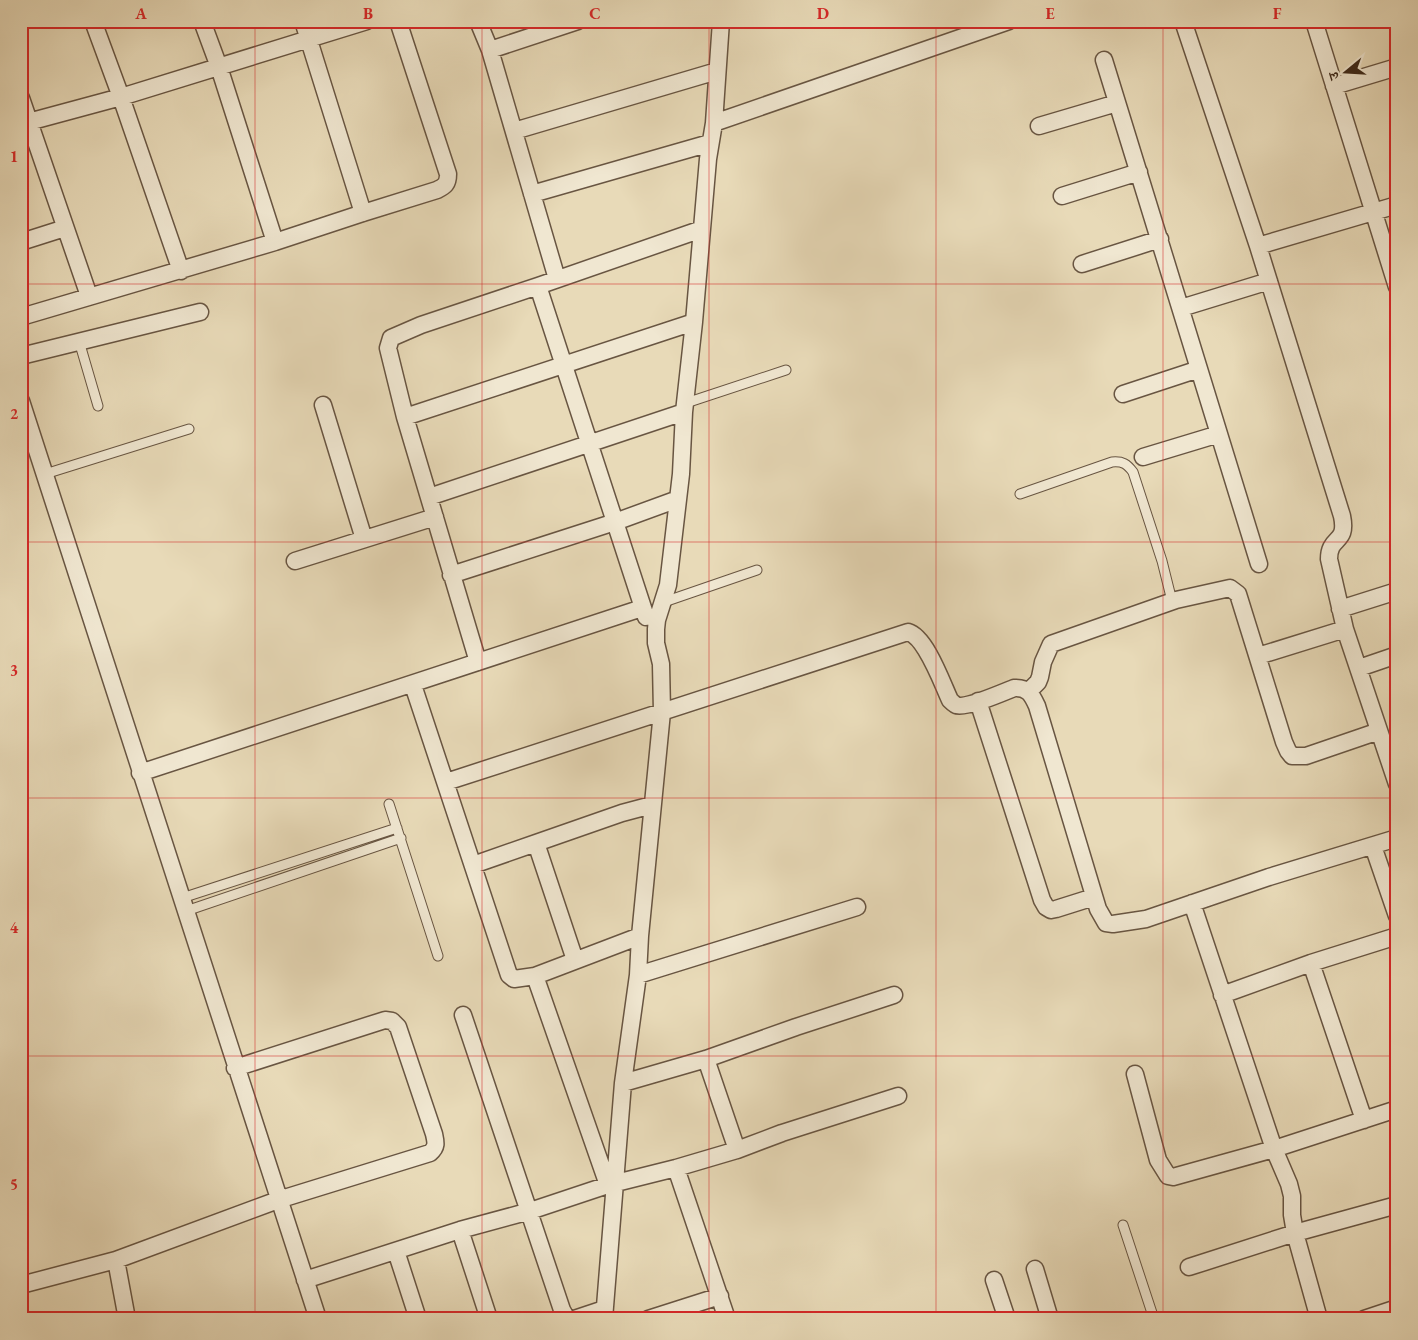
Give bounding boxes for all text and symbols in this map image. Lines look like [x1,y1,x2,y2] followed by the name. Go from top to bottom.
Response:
[134,3,147,24] text: A
[363,3,373,24] text: B
[589,3,601,24] text: C
[817,3,829,24] text: D
[1045,3,1055,24] text: E
[1273,3,1282,24] text: F
[1320,48,1370,98] north arrow
[1324,69,1344,83] text: उ
[10,146,18,167] text: 1
[10,403,19,424] text: 2
[10,660,18,681] text: 3
[10,917,19,938] text: 4
[10,1174,18,1195] text: 5

